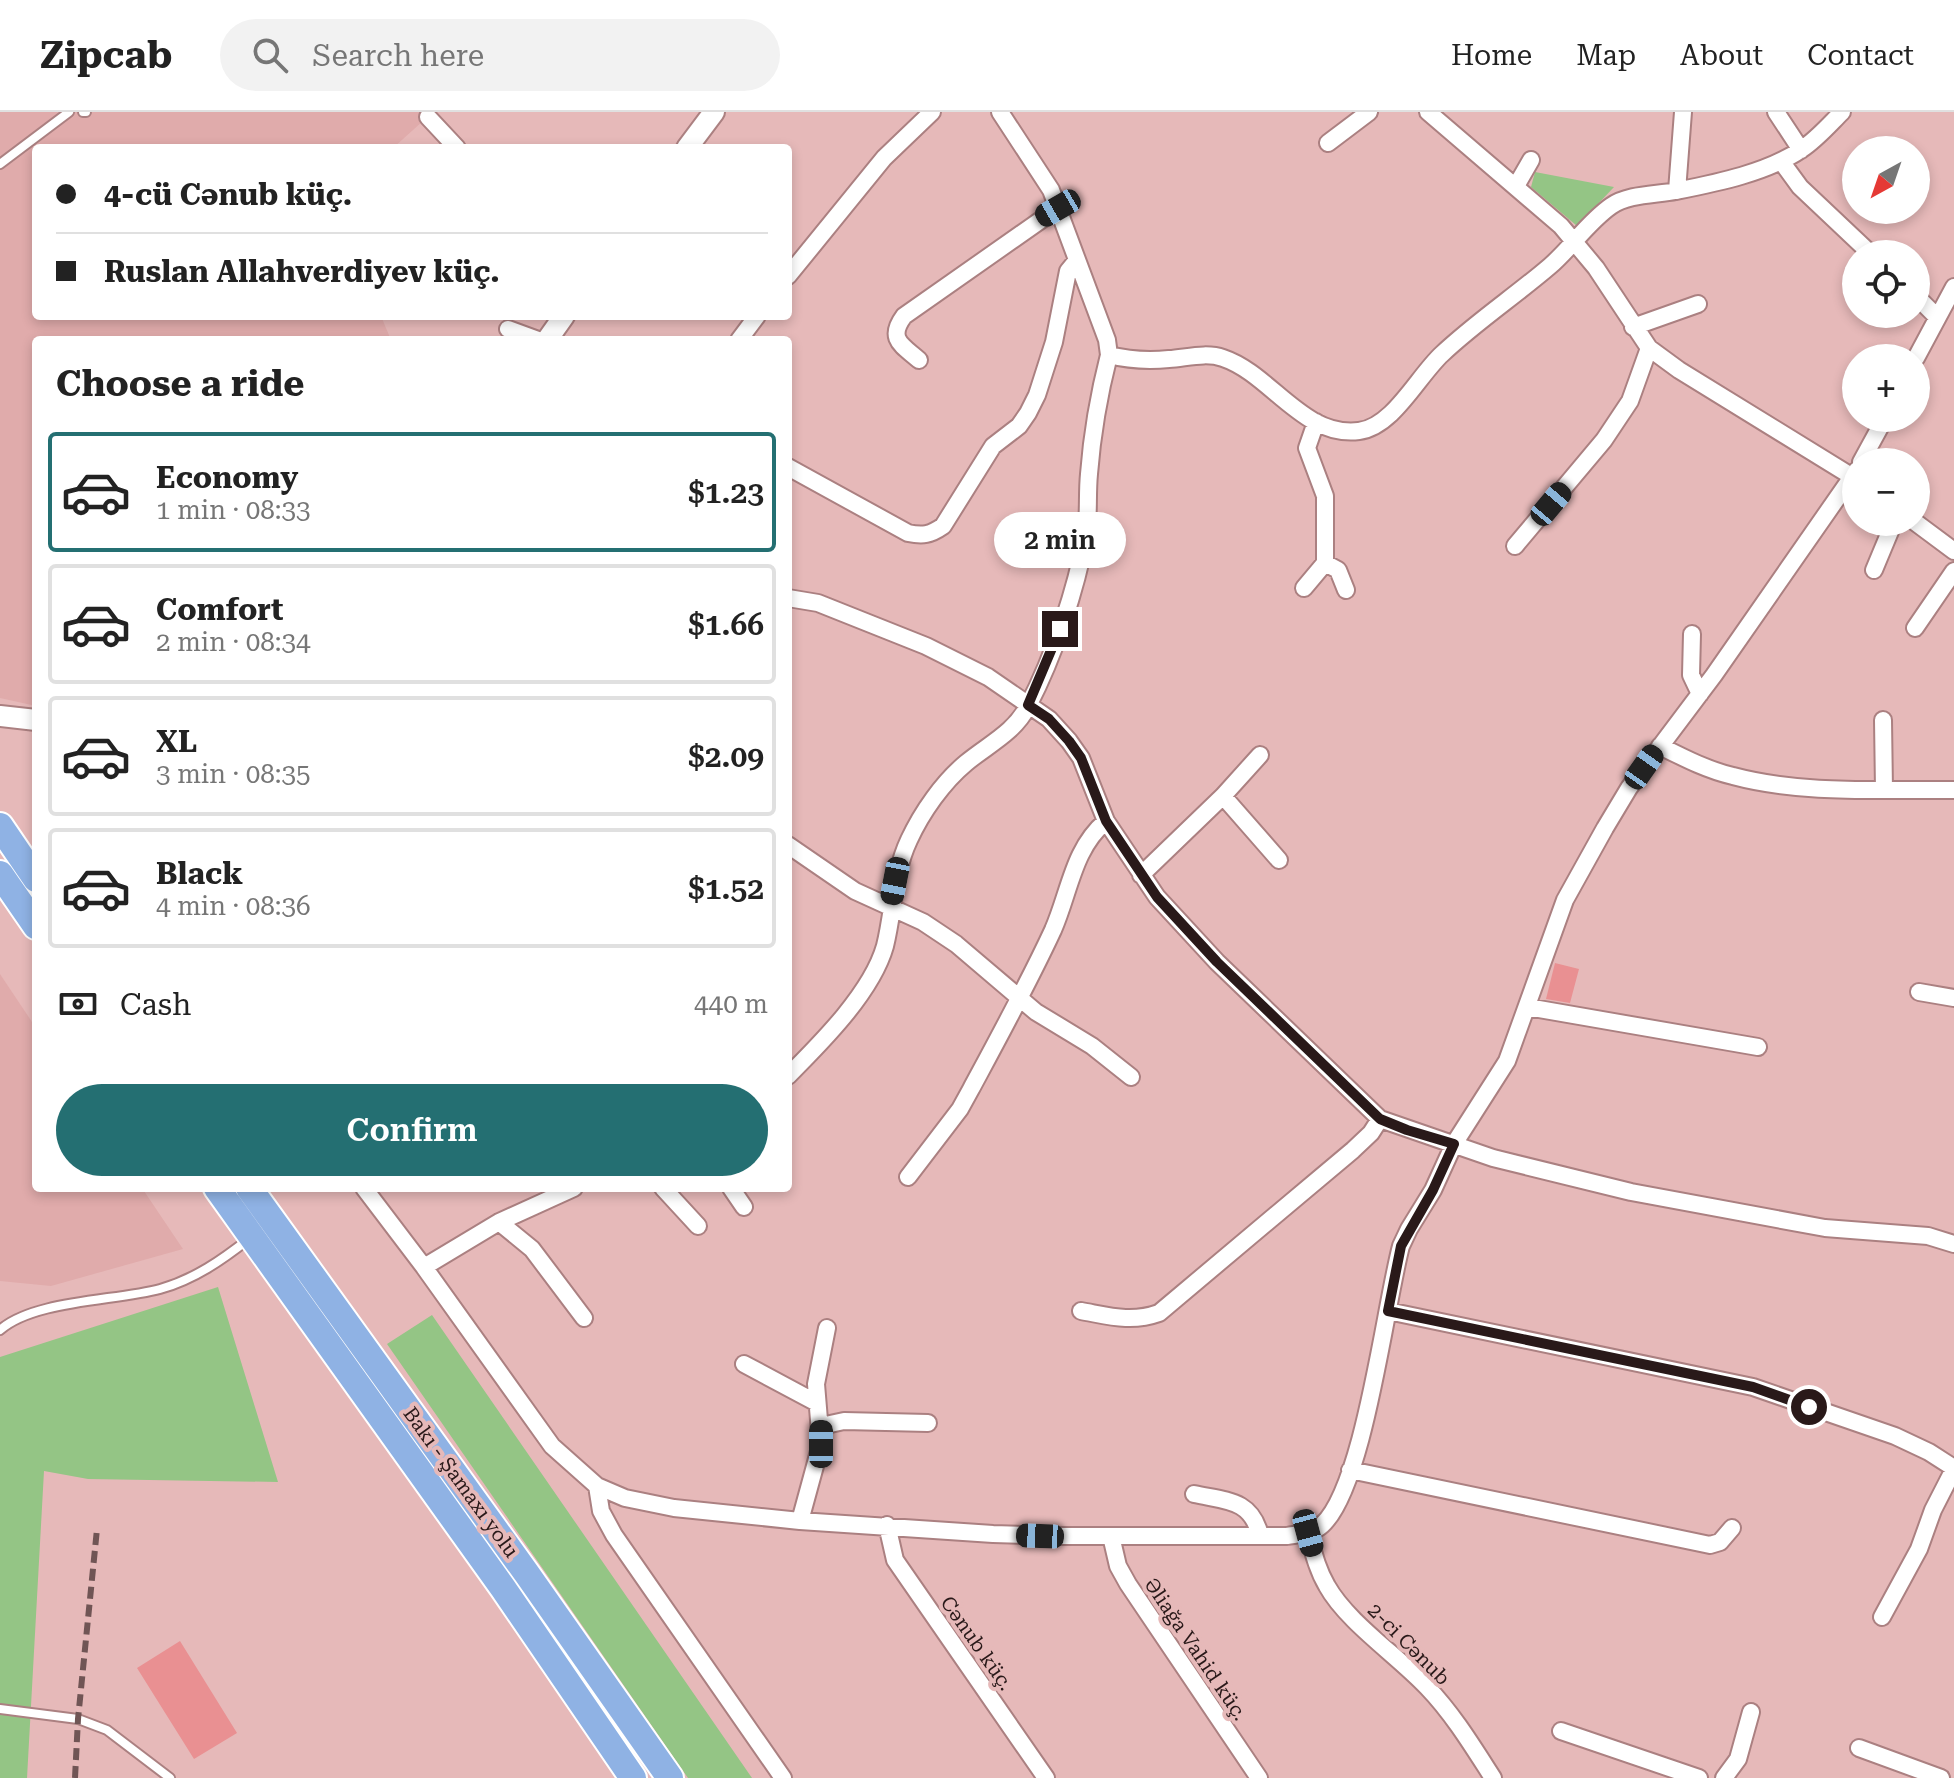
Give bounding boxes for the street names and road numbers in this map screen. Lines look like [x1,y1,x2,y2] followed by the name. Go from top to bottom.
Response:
[398,1402,524,1562] street label: Bakı - Şamaxı yolu
[1139,1573,1253,1725] street label: Əliağa Vahid küç.
[936,1591,1018,1695] street label: Cənub küç.
[1363,1598,1455,1690] street label: 2-ci Cənub

